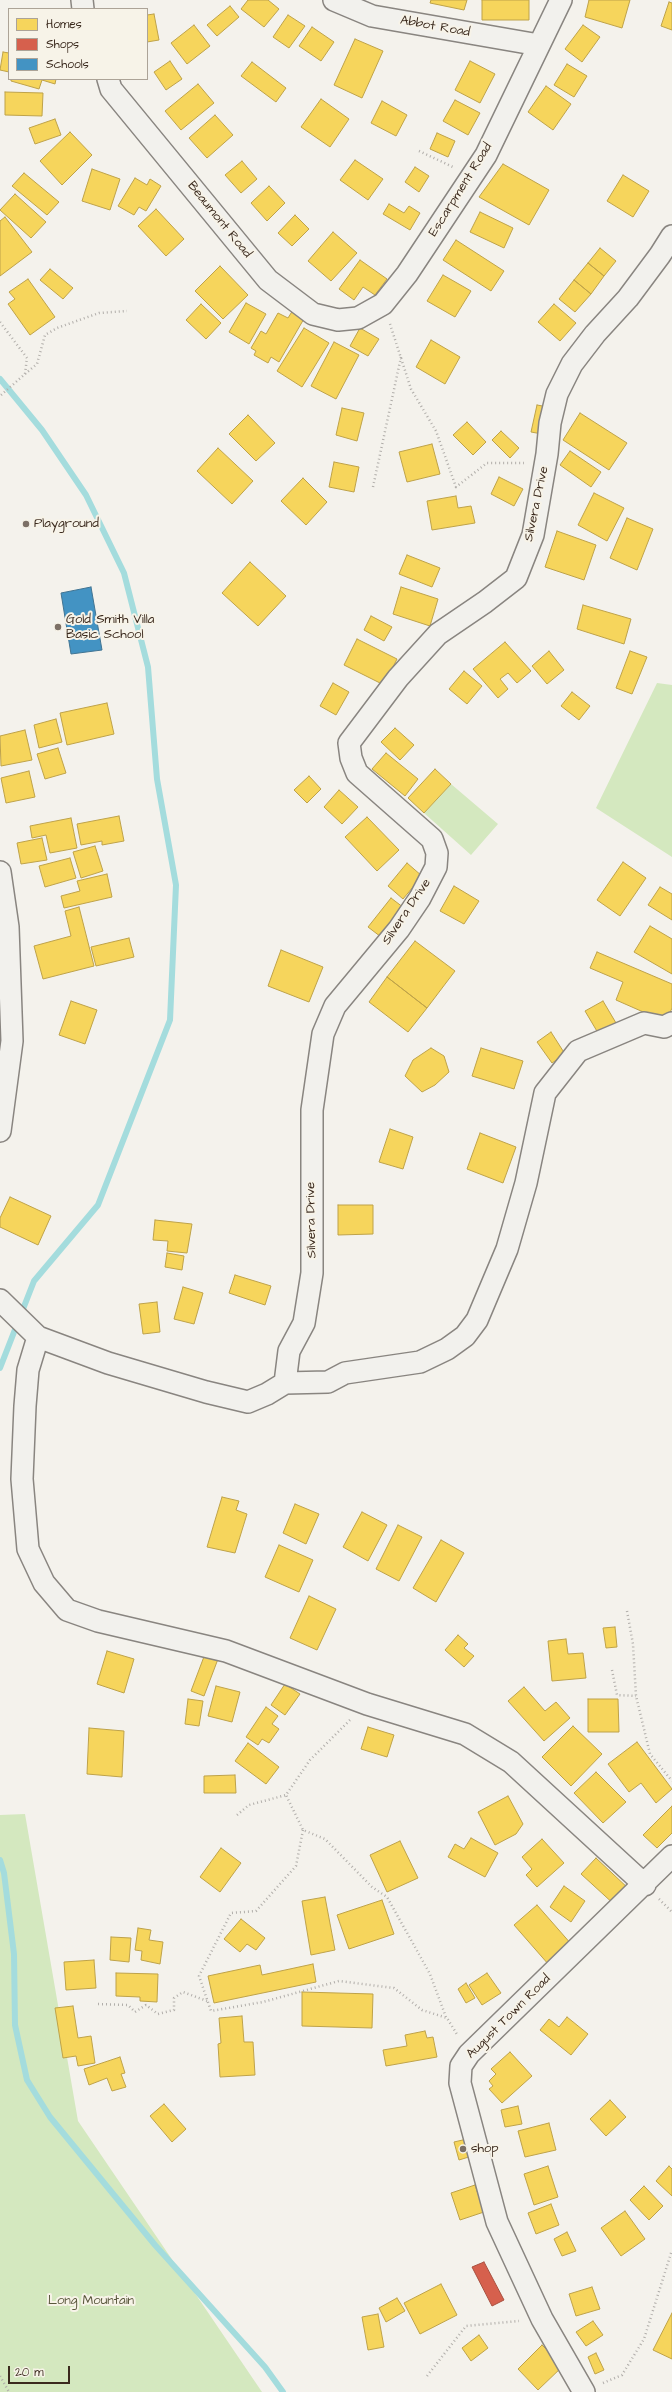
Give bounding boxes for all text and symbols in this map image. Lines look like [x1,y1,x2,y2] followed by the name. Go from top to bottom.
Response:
[8,8,148,80] legend
[399,13,471,41] street label: Abbot Road
[46,16,82,33] text: Homes
[46,36,79,53] text: Shops
[46,56,89,73] text: Schools
[426,140,496,240] street label: Escarpment Road
[183,179,255,261] street label: Beaumont Road
[521,465,553,543] street label: Silvera Drive
[34,516,99,532] place label: Playground
[21,519,31,529] marker: Playground
[66,612,154,643] place label: Gold Smith Villa Basic School
[53,622,63,632] marker: Gold Smith Villa Basic School
[379,876,435,948] street label: Silvera Drive
[304,1182,320,1258] street label: Silvera Drive
[464,1972,554,2062] street label: August Town Road
[471,2141,499,2157] place label: shop
[458,2144,468,2154] marker: shop
[48,2293,134,2309] park label: Long Mountain
[10,2358,72,2384] scale bar
[15,2364,44,2381] text: 20 m

